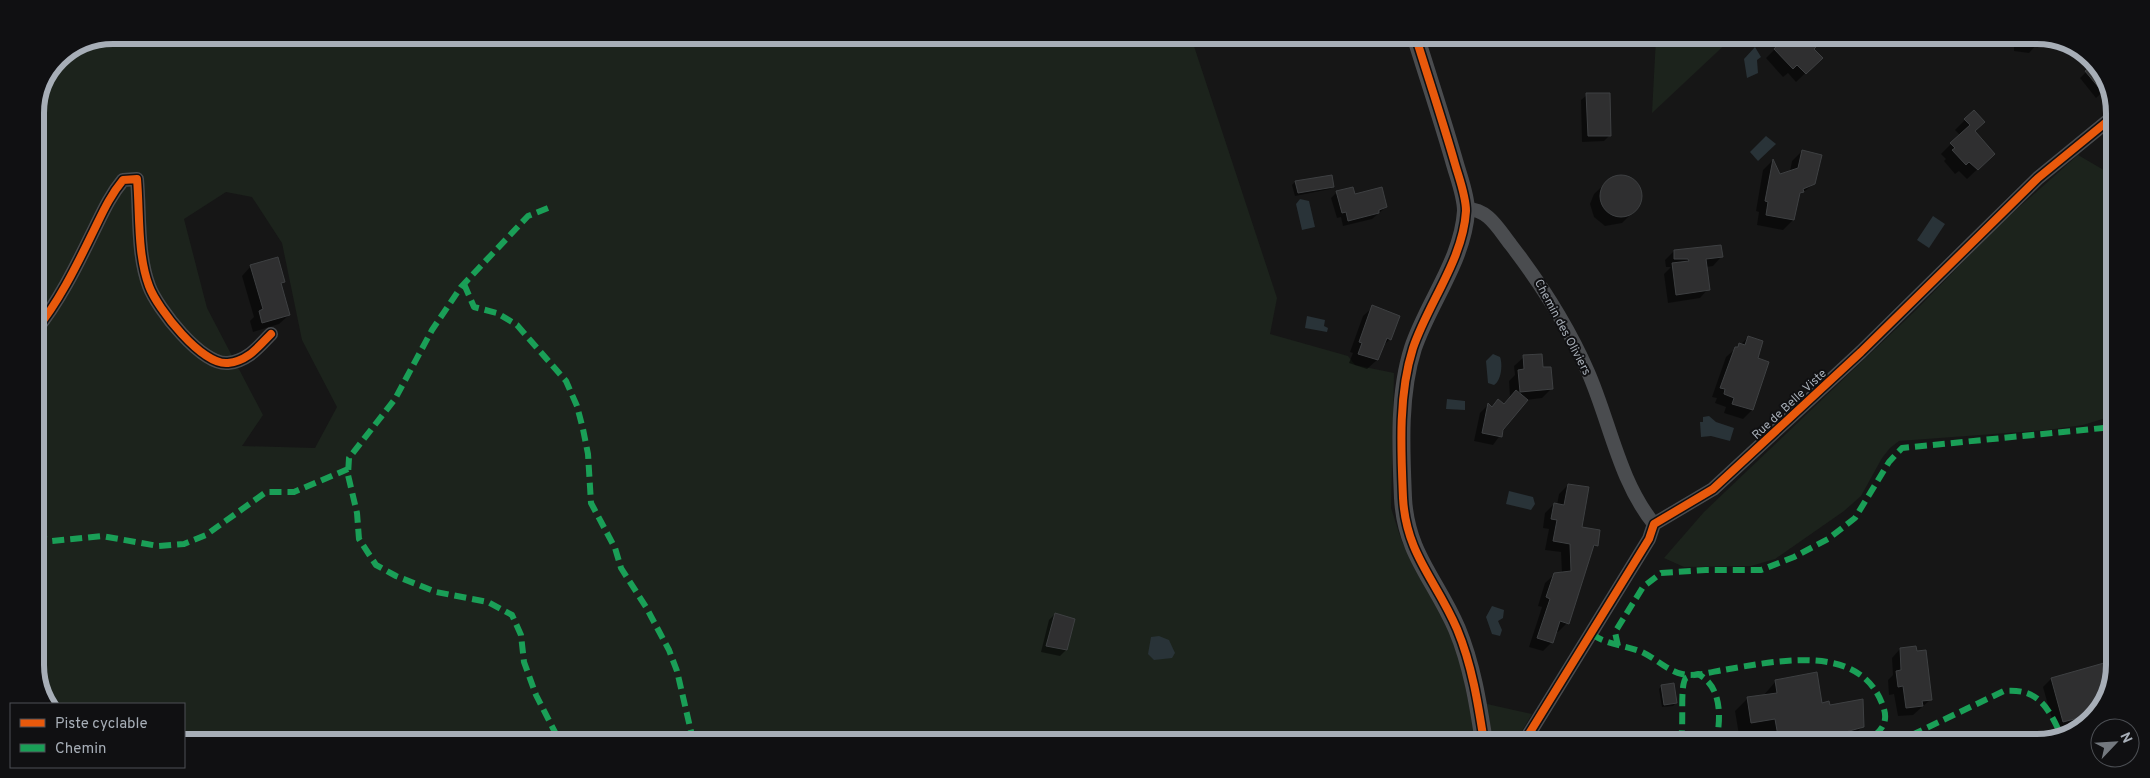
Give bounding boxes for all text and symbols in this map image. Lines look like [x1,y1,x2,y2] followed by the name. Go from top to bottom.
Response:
[1530,277,1594,378] street label: Chemin des Oliviers
[1749,366,1830,444] street label: Rue de Belle Viste
[10,703,185,768] legend
[55,715,148,734] text: Piste cyclable
[2090,718,2140,768] north arrow
[2116,730,2135,746] text: N
[55,740,107,759] text: Chemin

